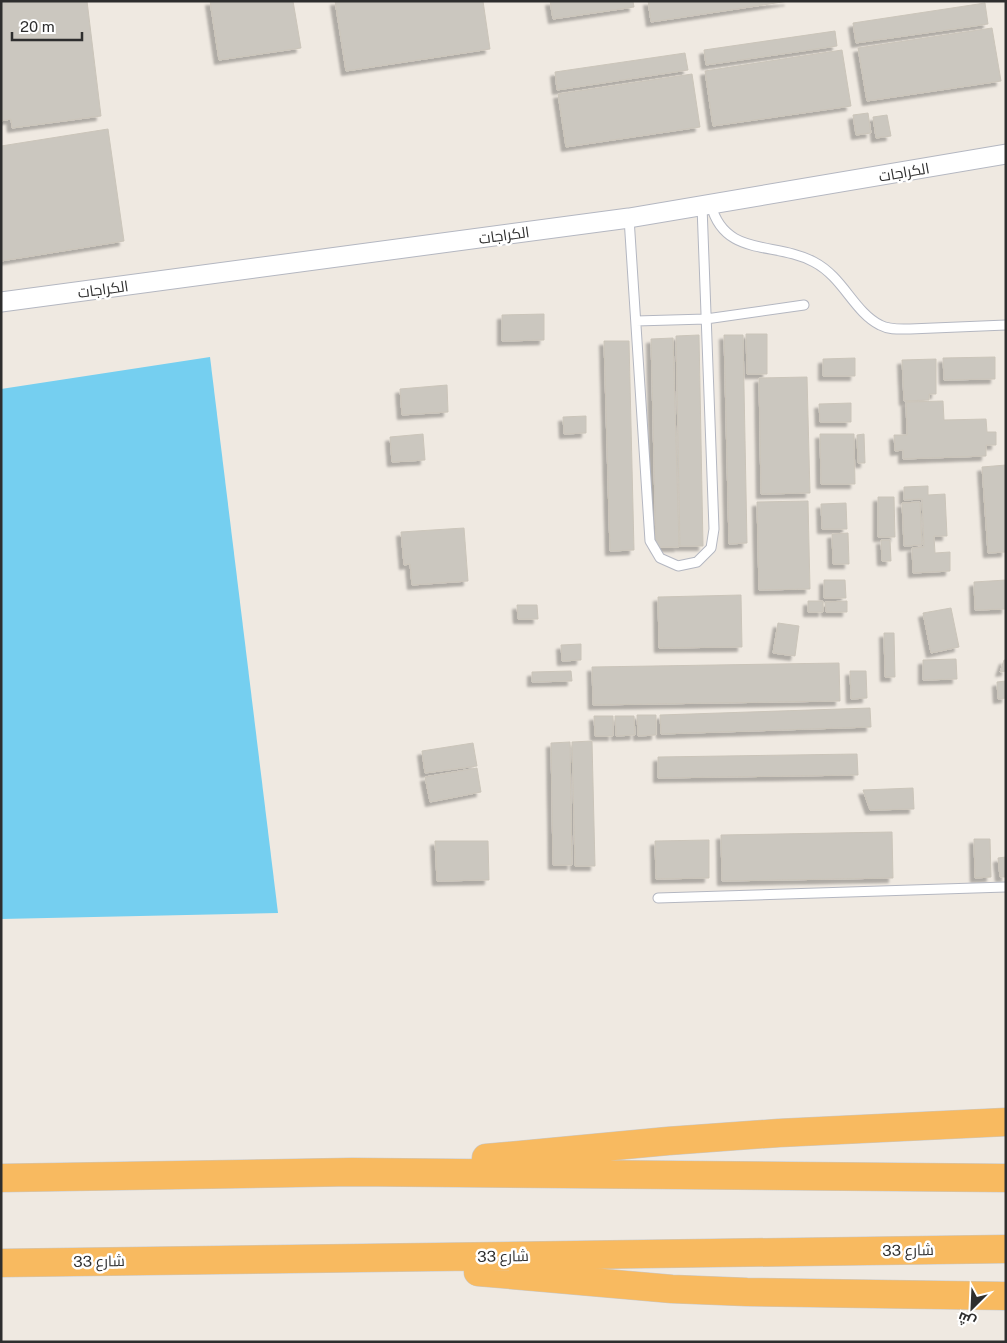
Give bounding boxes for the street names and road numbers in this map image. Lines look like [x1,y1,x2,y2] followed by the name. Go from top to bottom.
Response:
[877,159,931,186] street label: الكراجات
[477,223,531,248] street label: الكراجات
[76,277,130,302] street label: الكراجات
[882,1241,934,1262] street label: شارع 33
[477,1247,529,1268] street label: شارع 33
[73,1252,125,1273] street label: شارع 33

